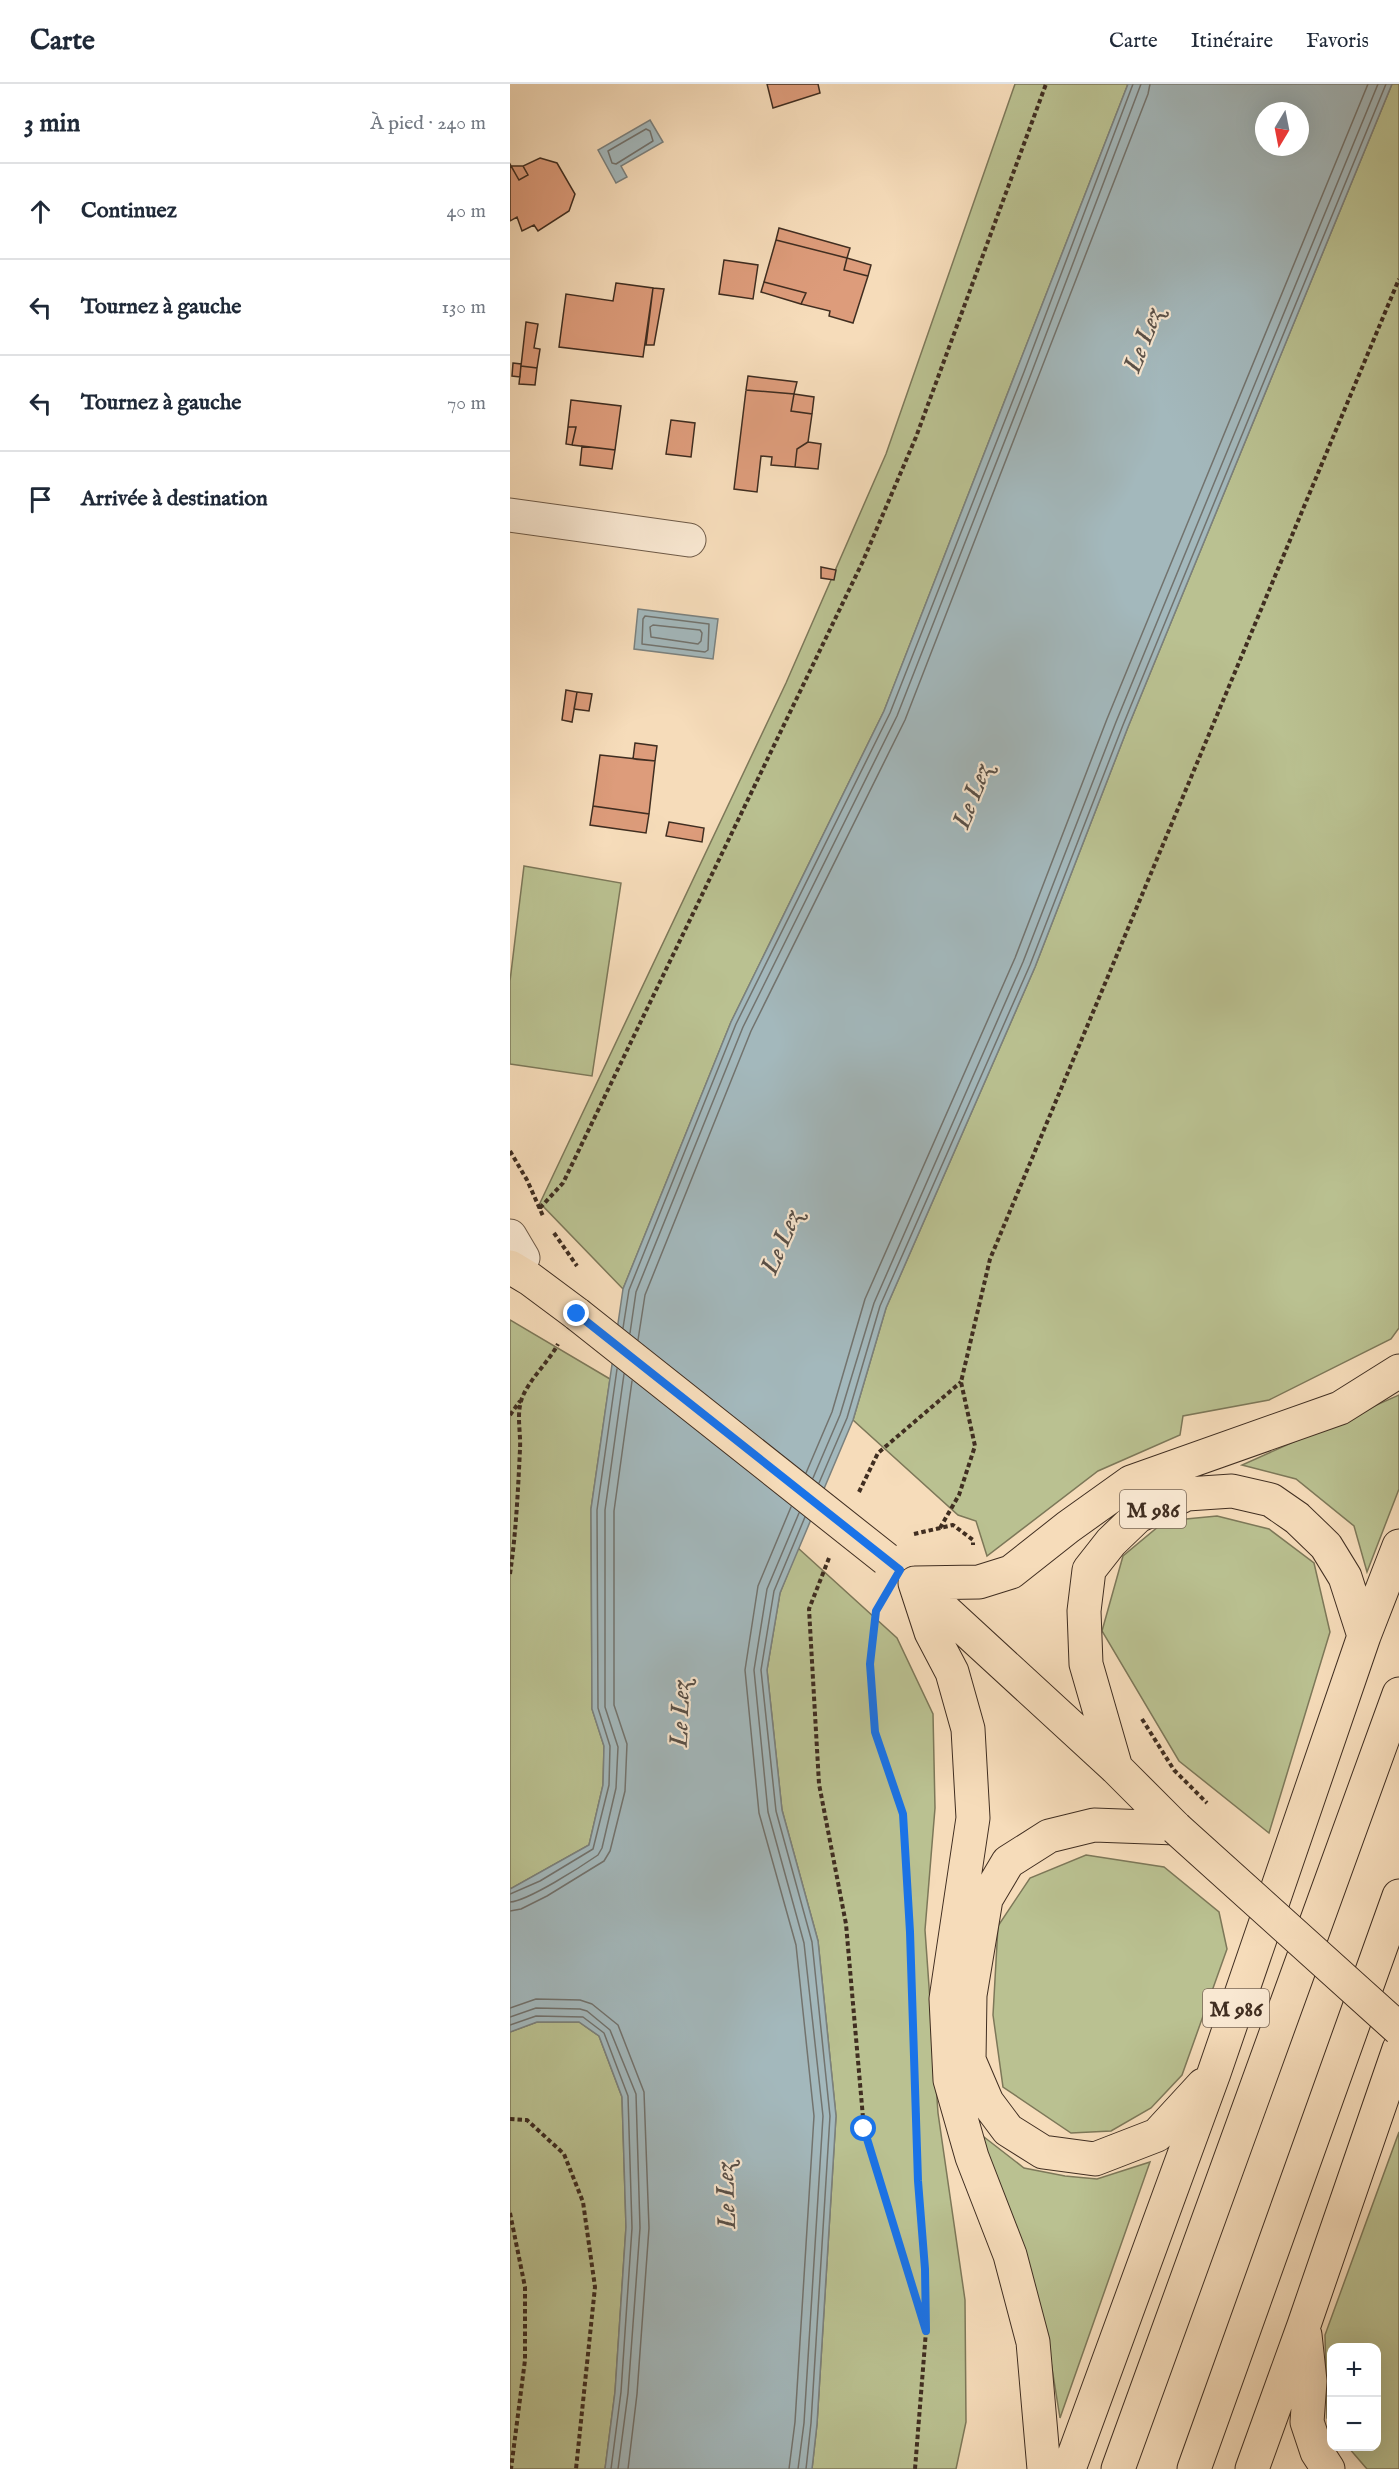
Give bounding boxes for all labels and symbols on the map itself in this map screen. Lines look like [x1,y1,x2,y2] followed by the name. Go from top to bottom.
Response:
[1255,102,1309,156] north arrow
[1116,300,1172,379] water label: Le Lez
[945,756,1001,835] water label: Le Lez
[753,1202,811,1281] water label: Le Lez
[563,1300,589,1326] route end
[1120,1490,1186,1528] road number: M 986
[663,1677,698,1749] water label: Le Lez
[1203,1989,1269,2027] road number: M 986
[850,2115,876,2141] route start
[709,2159,744,2231] water label: Le Lez

